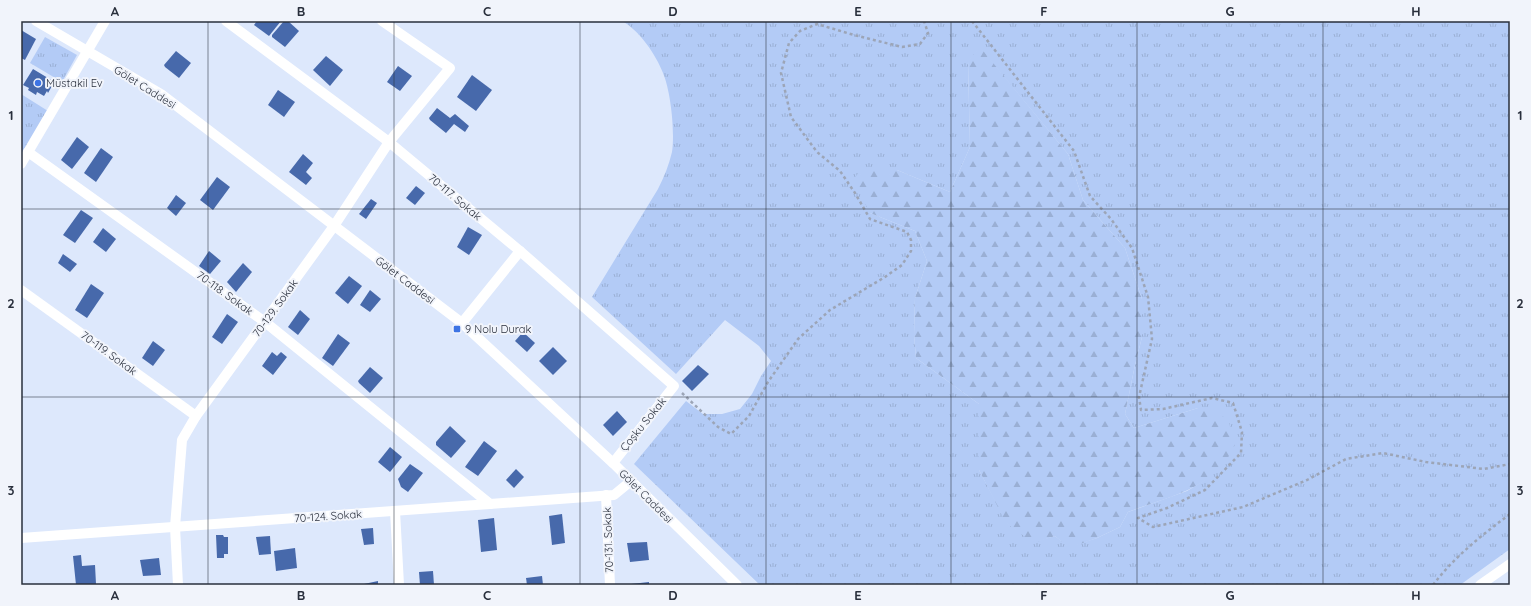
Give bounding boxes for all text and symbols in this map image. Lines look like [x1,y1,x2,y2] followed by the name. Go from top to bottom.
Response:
[111,3,120,19] text: A
[297,3,305,19] text: B
[483,3,491,19] text: C
[668,3,678,19] text: D
[854,3,862,19] text: E
[1040,3,1048,19] text: F
[1225,3,1235,19] text: G
[1411,3,1421,19] text: H
[111,62,179,112] street label: Gölet Caddesi
[46,76,103,90] place label: Müstakil Ev
[33,78,43,88] marker: Müstakil Ev
[8,107,14,123] text: 1
[1517,107,1523,123] text: 1
[426,171,485,223] street label: 70-117. Sokak
[373,253,437,307] street label: Gölet Caddesi
[194,268,256,318] street label: 70-118. Sokak
[249,276,301,340] street label: 70-129. Sokak
[7,295,15,311] text: 2
[1516,295,1524,311] text: 2
[465,322,531,336] place label: 9 Nolu Durak
[452,324,462,334] marker: 9 Nolu Durak
[78,328,140,378] street label: 70-119. Sokak
[617,394,669,454] street label: Çoşku Sokak
[616,466,676,526] street label: Gölet Caddesi
[8,482,15,498] text: 3
[1517,482,1524,498] text: 3
[294,507,362,525] street label: 70-124. Sokak
[600,507,616,573] street label: 70-131. Sokak
[111,587,120,603] text: A
[297,587,305,603] text: B
[483,587,491,603] text: C
[668,587,678,603] text: D
[854,587,862,603] text: E
[1040,587,1048,603] text: F
[1225,587,1235,603] text: G
[1411,587,1421,603] text: H

